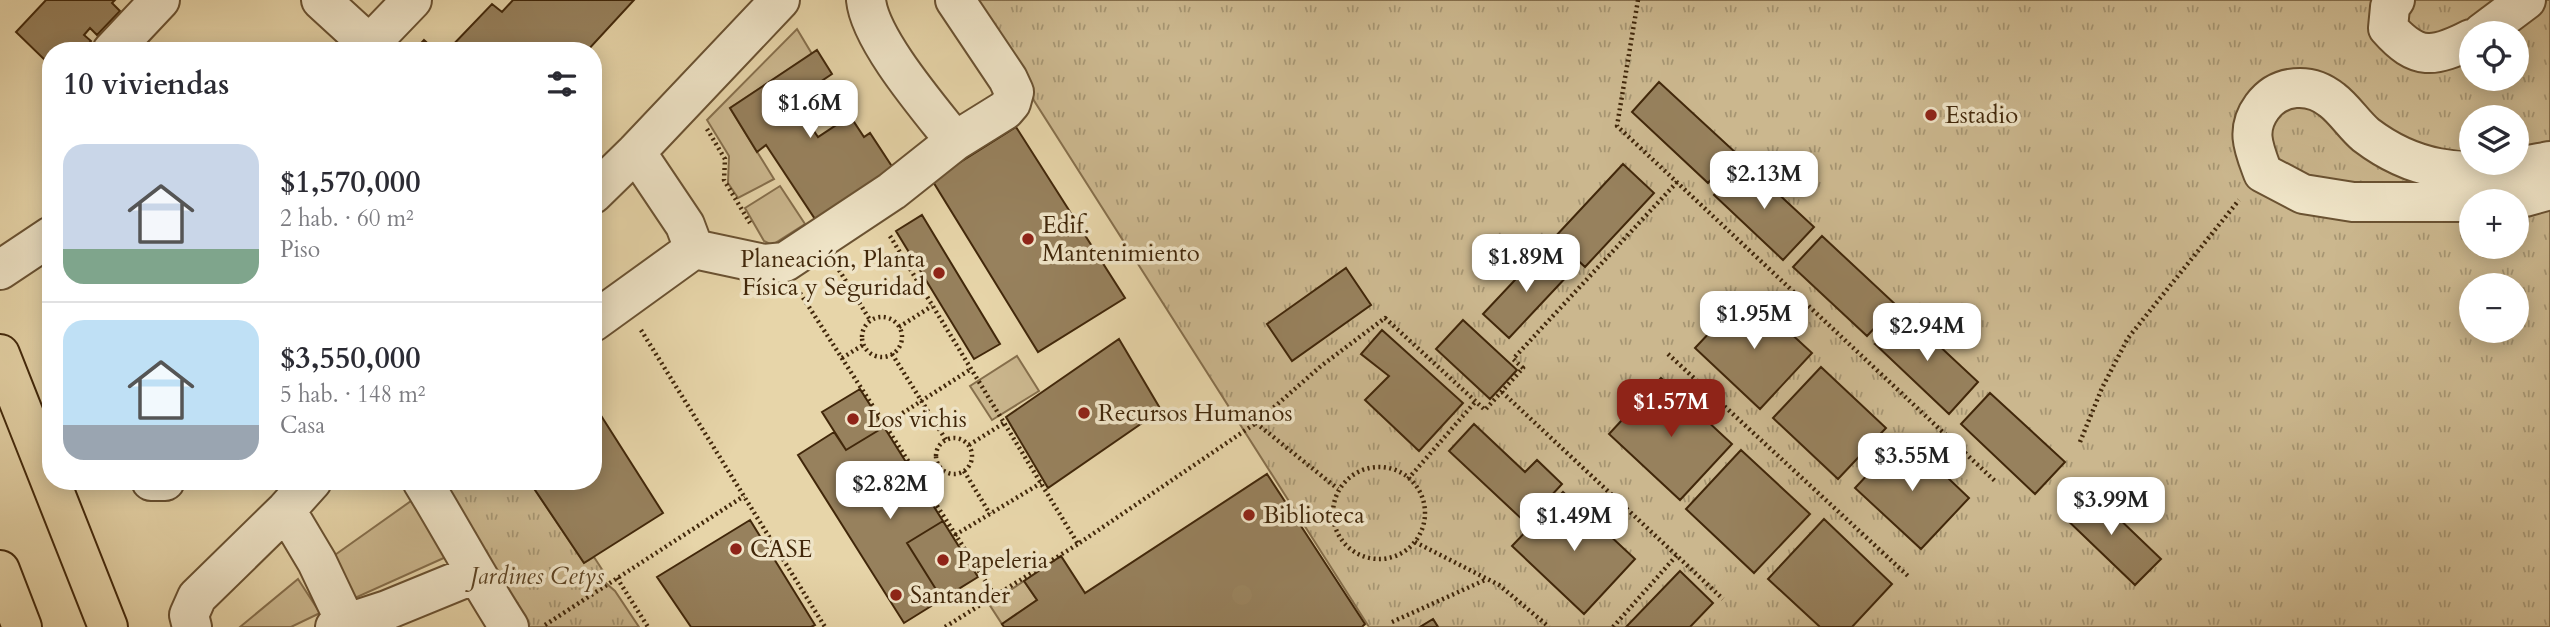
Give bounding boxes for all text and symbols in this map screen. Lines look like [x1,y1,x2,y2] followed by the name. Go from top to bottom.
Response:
[2459,21,2529,343] map controls
[2459,21,2529,91] button: locate
[63,64,229,105] text: 10 viviendas
[543,65,581,103] icon: filters
[761,80,859,140] pin: $1.6M
[778,87,842,118] text: $1.6M
[1945,99,2018,132] place label: Estadio
[2459,105,2529,175] button: layers
[1923,107,1939,123] marker: Estadio
[1707,152,1821,211] pin: $2.13M
[1726,158,1802,189] text: $2.13M
[280,162,421,203] text: $1,570,000
[119,172,203,256] icon: home
[2459,189,2529,259] button: +
[280,203,414,234] text: 2 hab. · 60 m²
[1042,209,1200,270] place label: Edif. Mantenimiento
[1020,231,1036,247] marker: Edif. Mantenimiento
[280,234,320,265] text: Piso
[1469,234,1583,294] pin: $1.89M
[1488,241,1564,272] text: $1.89M
[740,243,926,304] place label: Planeación, Planta Física y Seguridad
[931,265,947,281] marker: Planeación, Planta Física y Seguridad
[2459,273,2529,343] button: −
[1697,292,1811,351] pin: $1.95M
[1716,298,1792,329] text: $1.95M
[1870,304,1984,363] pin: $2.94M
[1889,310,1965,341] text: $2.94M
[280,338,421,379] text: $3,550,000
[119,348,203,432] icon: home
[280,379,426,410] text: 5 hab. · 148 m²
[1614,380,1728,439] pin: $1.57M
[1633,386,1709,417] text: $1.57M
[1098,397,1292,430] place label: Recursos Humanos
[867,403,967,436] place label: Los vichis
[1076,405,1092,421] marker: Recursos Humanos
[280,410,325,441] text: Casa
[845,411,861,427] marker: Los vichis
[1855,434,1969,493] pin: $3.55M
[1874,440,1950,471] text: $3.55M
[833,462,947,521] pin: $2.82M
[852,468,928,499] text: $2.82M
[2054,477,2168,537] pin: $3.99M
[2073,484,2149,515] text: $3.99M
[1517,494,1631,553] pin: $1.49M
[1263,499,1365,532] place label: Biblioteca
[1536,500,1612,531] text: $1.49M
[1241,507,1257,523] marker: Biblioteca
[750,533,812,566] place label: CASE
[728,541,744,557] marker: CASE
[957,544,1049,577] place label: Papeleria
[935,552,951,568] marker: Papeleria
[465,560,604,593] park label: Jardines Cetys
[910,579,1010,612] place label: Santander
[888,587,904,603] marker: Santander

